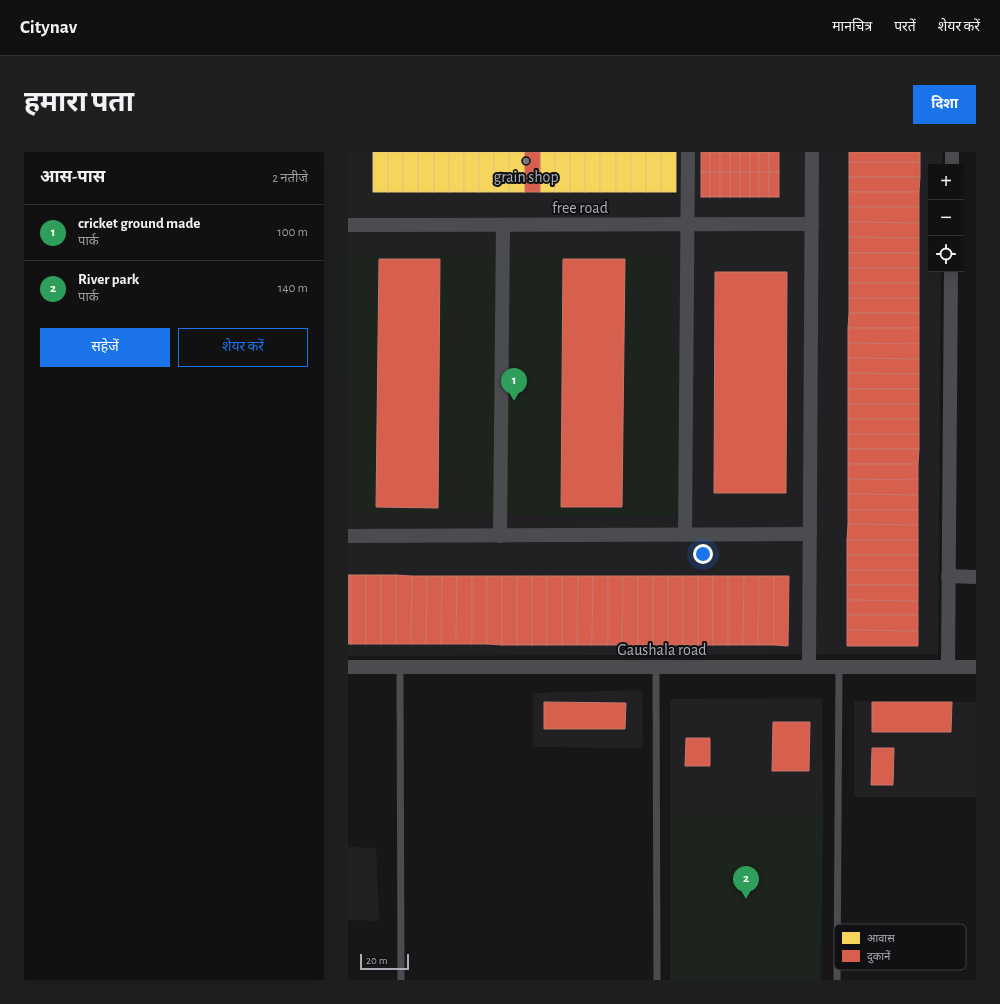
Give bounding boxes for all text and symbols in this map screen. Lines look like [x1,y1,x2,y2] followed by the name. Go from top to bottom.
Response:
[20,18,77,37] text: Citynav
[832,20,872,34] text: मानचित्र
[894,20,916,34] text: परतें
[938,20,980,34] text: शेयर करें
[913,85,976,124] button: दिशा
[24,89,134,117] text: हमारा पता
[521,156,531,166] marker: grain shop
[928,164,964,272] map controls
[928,164,964,200] button: +
[40,168,105,185] text: आस-पास
[493,169,559,185] place label: grain shop
[272,172,308,185] text: 2 नतीजे
[552,200,608,216] street label: free road
[928,200,964,236] button: −
[78,216,200,231] text: cricket ground made
[51,226,55,239] text: 1
[277,226,308,239] text: 100 m
[78,235,99,248] text: पार्क
[928,236,964,272] button: locate
[78,272,139,287] text: River park
[50,282,56,295] text: 2
[278,282,308,295] text: 140 m
[78,291,99,304] text: पार्क
[40,328,170,367] button: सहेजें
[178,328,308,367] button: शेयर करें
[501,368,527,401] pin: 1
[693,544,713,564] your location
[617,642,707,658] street label: Gaushala road
[733,866,759,899] pin: 2
[834,924,966,970] legend
[867,933,895,944] text: आवास
[867,950,891,964] text: दुकानें
[360,952,409,971] scale bar
[366,955,387,966] text: 20 m

